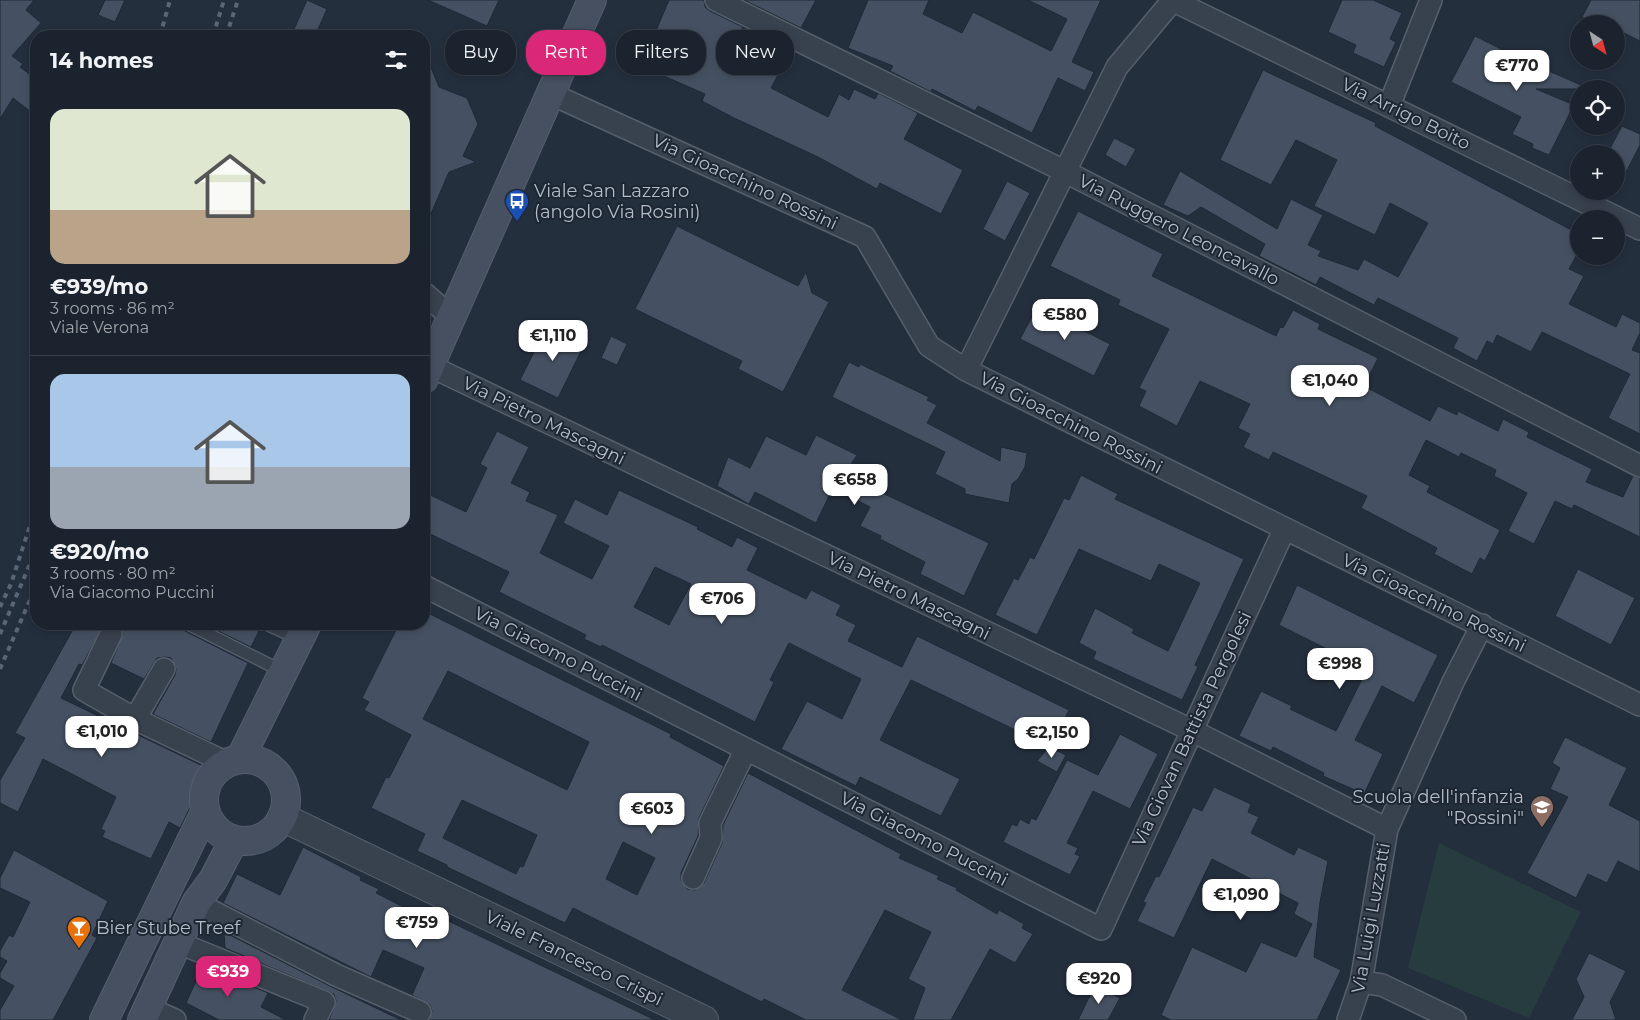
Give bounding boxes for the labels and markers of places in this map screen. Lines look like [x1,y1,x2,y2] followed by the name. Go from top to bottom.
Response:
[1487,49,1547,92] pin: €770
[534,180,700,223] place label: Viale San Lazzaro (angolo Via Rosini)
[504,188,530,222] bus stop icon: Viale San Lazzaro (angolo Via Rosini)
[1035,298,1095,341] pin: €580
[512,320,594,362] pin: €1,110
[1289,364,1371,407] pin: €1,040
[825,464,885,506] pin: €658
[692,582,752,625] pin: €706
[1310,648,1370,690] pin: €998
[61,716,143,758] pin: €1,010
[1011,716,1093,759] pin: €2,150
[1352,786,1524,829] place label: Scuola dell'infanzia "Rossini"
[622,792,682,835] pin: €603
[1529,794,1555,828] school or university icon: Scuola dell'infanzia "Rossini"
[1200,878,1282,921] pin: €1,090
[387,906,447,949] pin: €759
[66,915,92,949] bar icon: Bier Stube Treef
[96,917,241,939] place label: Bier Stube Treef
[198,956,258,998] pin: €939
[1069,962,1129,1005] pin: €920

